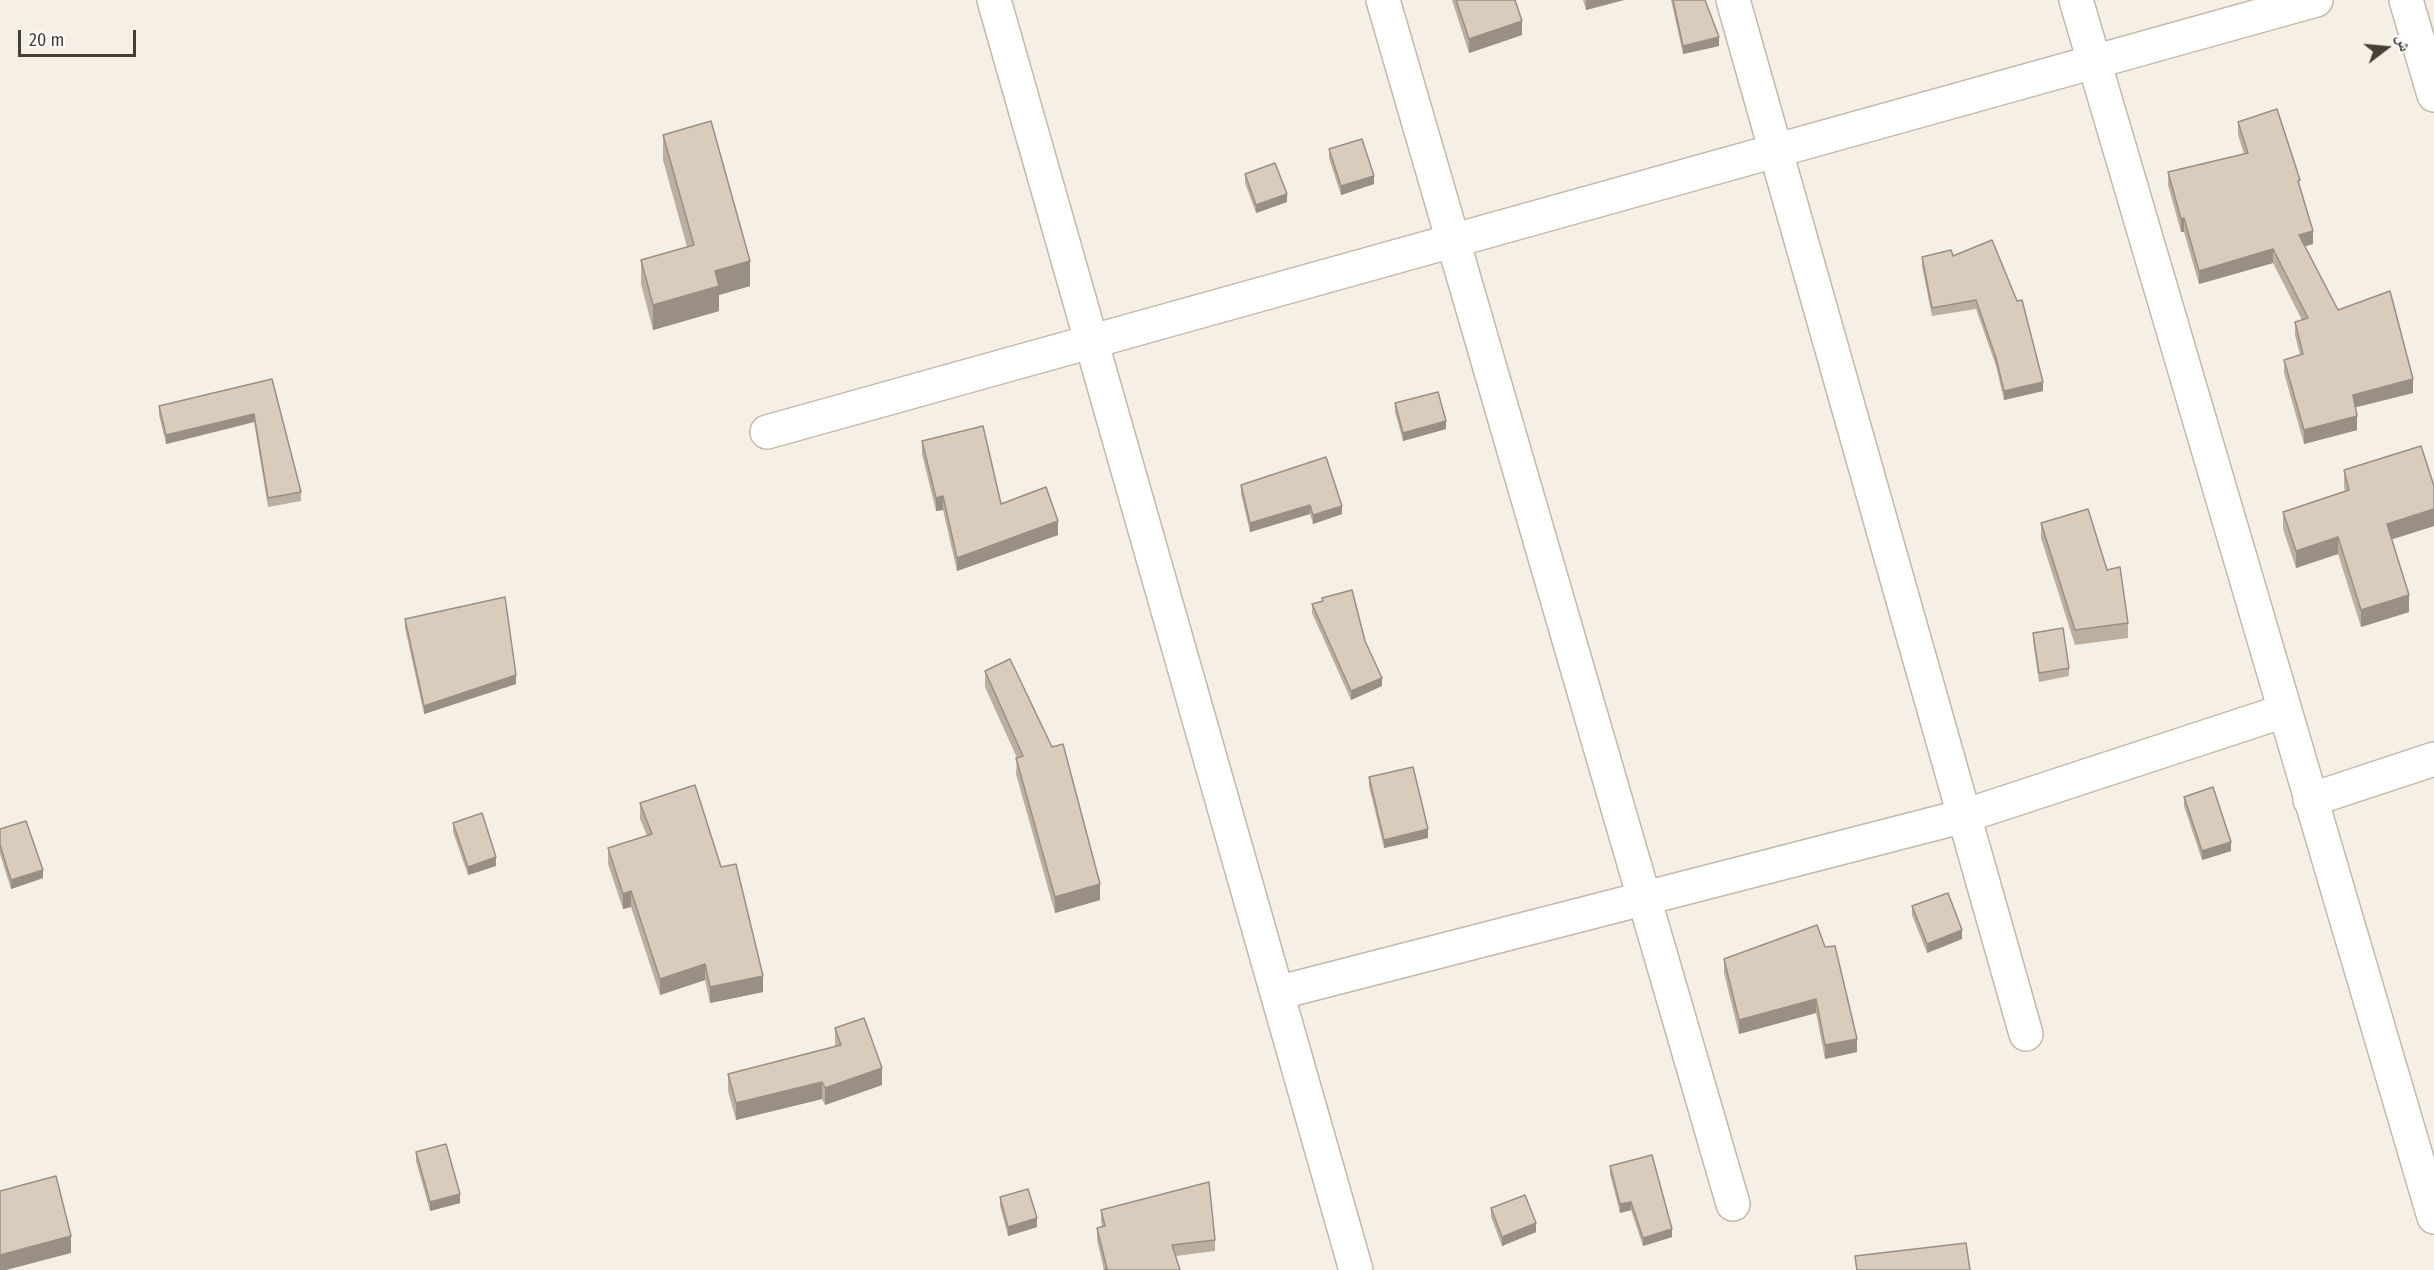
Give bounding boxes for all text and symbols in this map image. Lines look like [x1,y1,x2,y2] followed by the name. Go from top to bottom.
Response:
[21,18,140,56] scale bar
[2356,18,2416,78] north arrow
[29,29,64,51] text: 20 m
[2392,32,2415,54] text: ش

